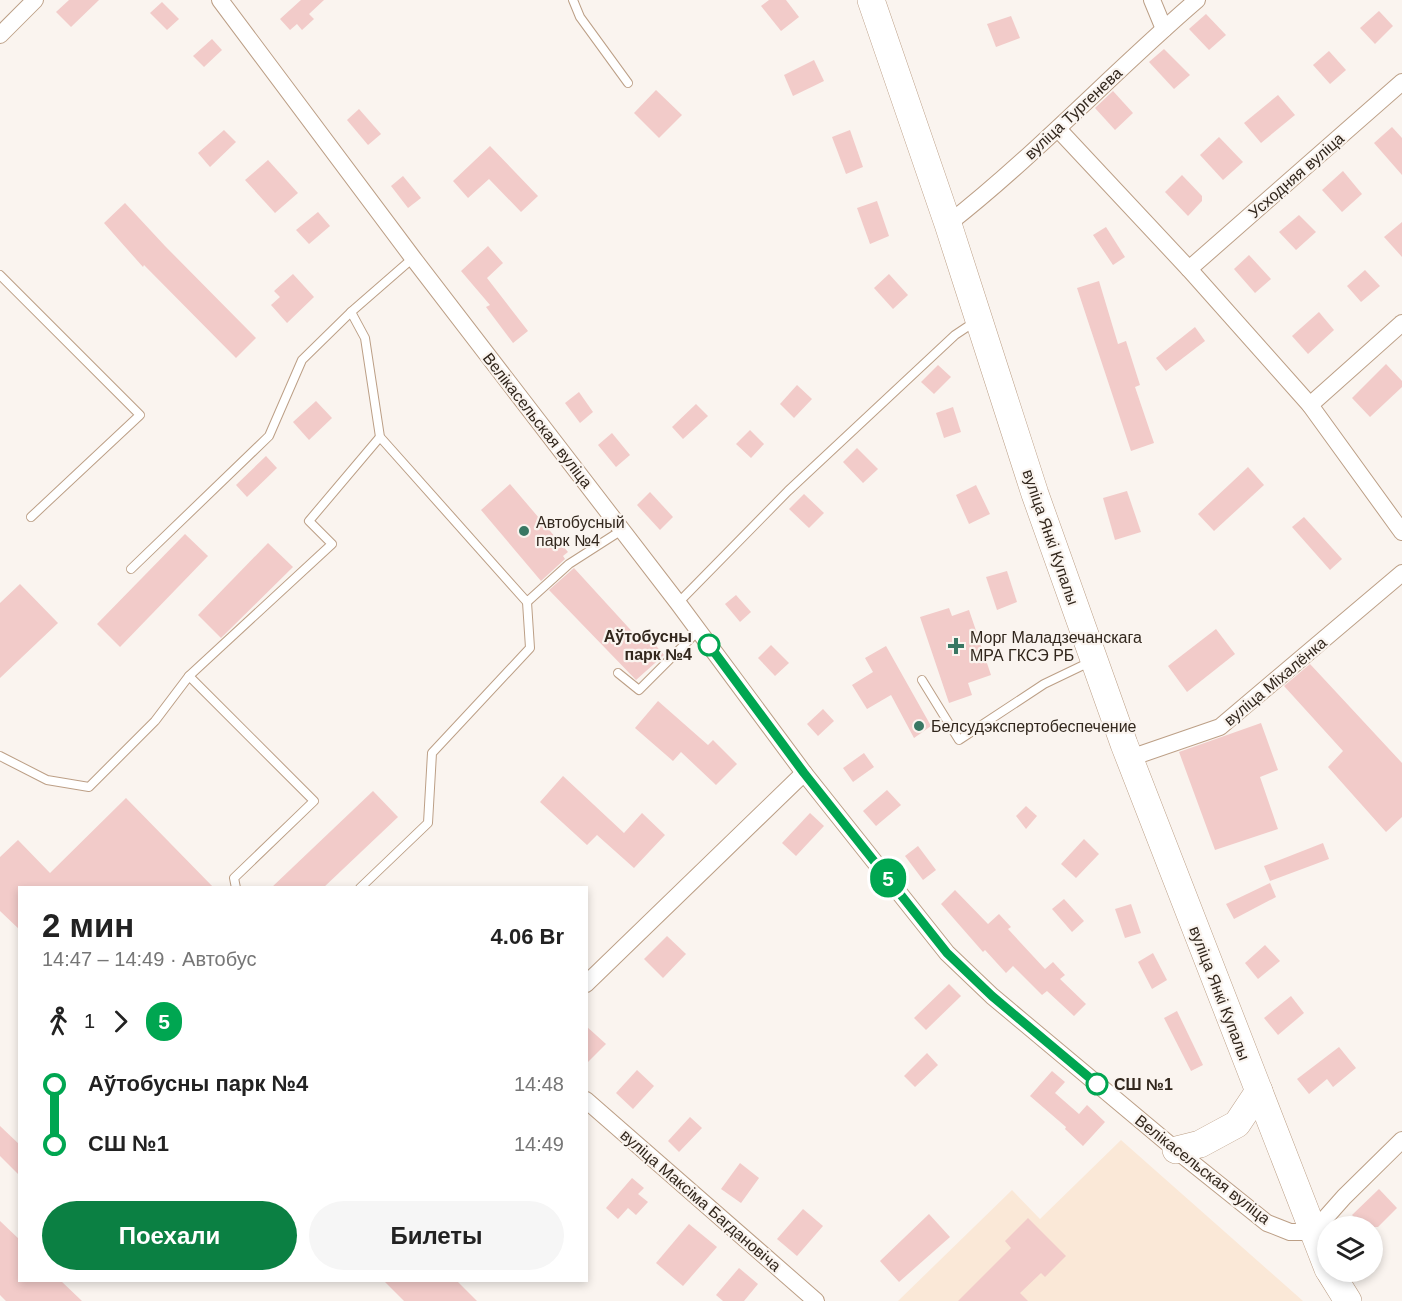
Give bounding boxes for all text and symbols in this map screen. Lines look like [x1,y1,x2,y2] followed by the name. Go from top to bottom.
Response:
[1021,64,1125,163] street label: вуліца Тургенева
[1245,129,1347,221] street label: Усходняя вуліца
[480,350,596,491] street label: Велікасельская вуліца
[1019,467,1082,607] street label: вуліца Янкі Купалы
[536,514,625,549] place label: Автобусный парк №4
[517,524,531,538] marker: Автобусный парк №4
[604,628,692,663] place label: Аўтобусны парк №4
[970,629,1142,664] place label: Морг Маладзечанскага МРА ГКСЭ РБ
[698,634,720,656] marker: Аўтобусны парк №4
[1221,634,1330,729] street label: вуліца Міхалёнка
[947,637,965,655] marker: Морг Маладзечанскага МРА ГКСЭ РБ
[931,718,1137,735] place label: Белсудэкспертобеспечение
[912,719,926,733] marker: Белсудэкспертобеспечение
[868,858,908,898] line badge: 5
[882,867,894,890] text: 5
[42,907,134,944] text: 2 мин
[491,924,564,949] text: 4.06 Br
[1186,924,1253,1063] street label: вуліца Янкі Купалы
[42,948,256,970] text: 14:47 – 14:49 · Автобус
[42,1005,75,1038] icon: walk
[104,1005,137,1038] icon: forward
[84,1010,95,1032] text: 1
[158,1010,170,1033] text: 5
[88,1071,308,1096] text: Аўтобусны парк №4
[514,1073,564,1095] text: 14:48
[1086,1073,1108,1095] marker: СШ №1
[1114,1076,1173,1093] place label: СШ №1
[1132,1111,1274,1227] street label: Велікасельская вуліца
[617,1126,784,1275] street label: вуліца Максіма Багдановіча
[88,1131,169,1156] text: СШ №1
[514,1133,564,1155] text: 14:49
[42,1201,297,1270] button: Поехали
[309,1201,564,1270] button: Билеты
[1317,1216,1383,1282] map controls
[1317,1216,1383,1282] button: layers

